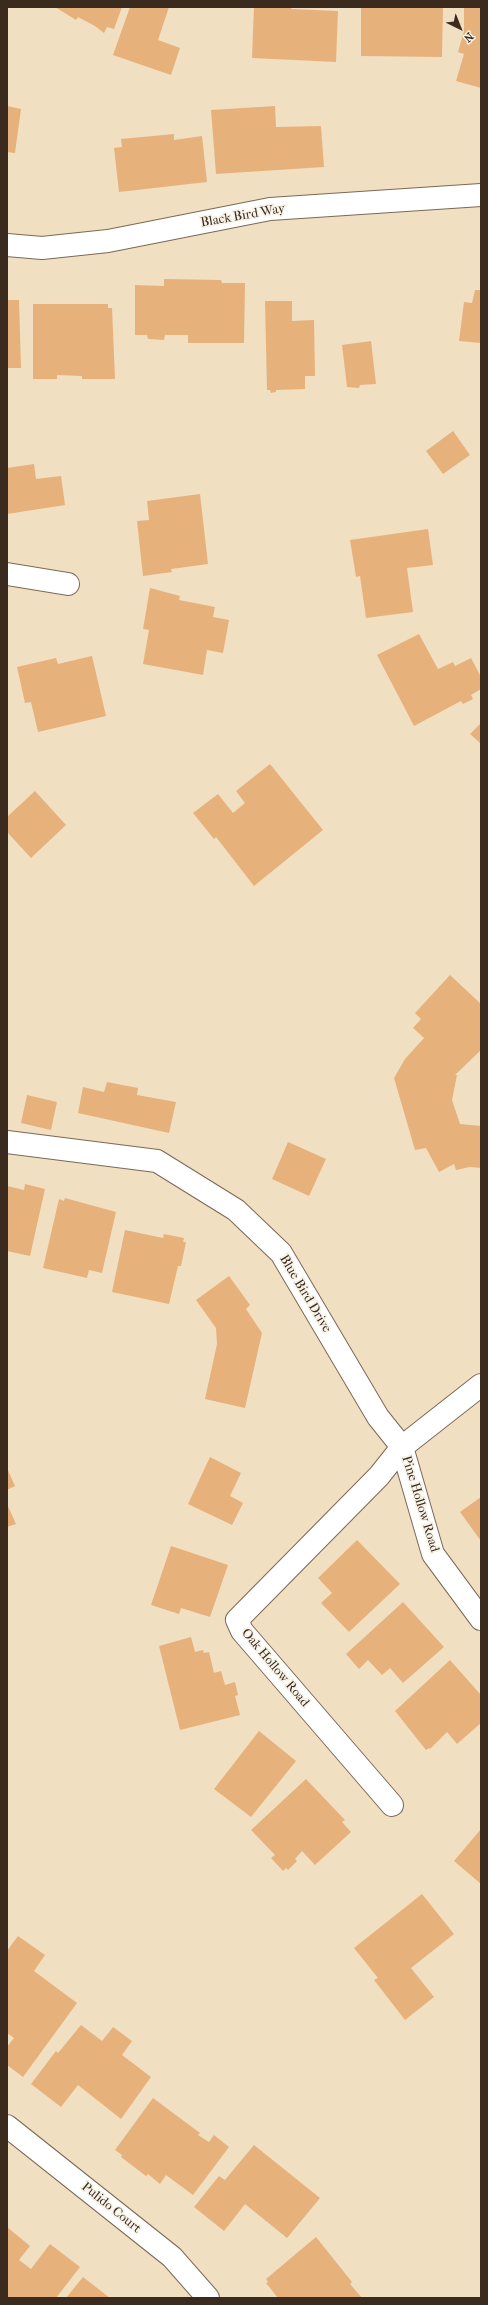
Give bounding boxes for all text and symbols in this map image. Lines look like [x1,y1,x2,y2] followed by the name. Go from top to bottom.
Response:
[440,8,480,48] north arrow
[461,30,476,45] text: N
[200,201,286,231] street label: Black Bird Way
[276,1252,334,1336] street label: Blue Bird Drive
[398,1454,442,1554] street label: Pine Hollow Road
[238,1626,312,1710] street label: Oak Hollow Road
[78,2179,144,2237] street label: Pulido Court

